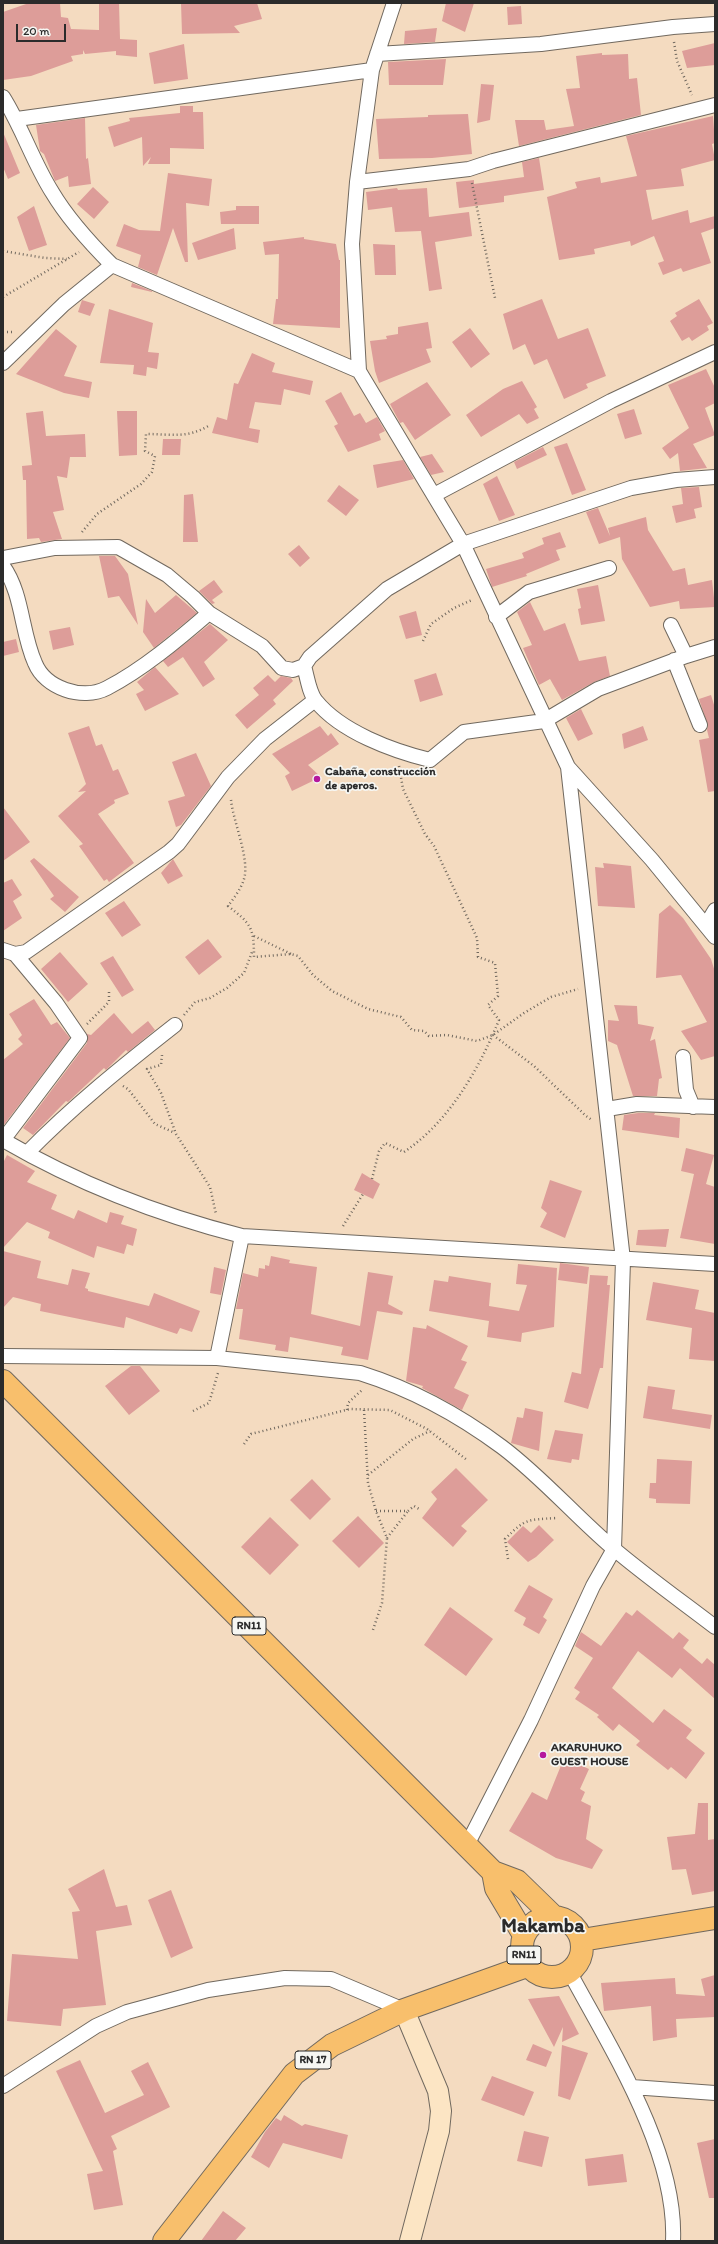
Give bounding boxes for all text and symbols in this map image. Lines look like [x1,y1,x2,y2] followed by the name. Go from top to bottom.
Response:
[18,16,68,42] scale bar
[23,24,50,38] text: 20 m
[325,765,436,793] place label: Cabaña, construcción de aperos.
[312,774,322,784] marker: Cabaña, construcción de aperos.
[232,1617,266,1635] road number: RN11
[551,1741,628,1769] place label: AKARUHUKO GUEST HOUSE
[538,1750,548,1760] marker: AKARUHUKO GUEST HOUSE
[501,1915,585,1939] district label: Makamba
[507,1946,541,1964] road number: RN11
[295,2051,331,2069] road number: RN 17

